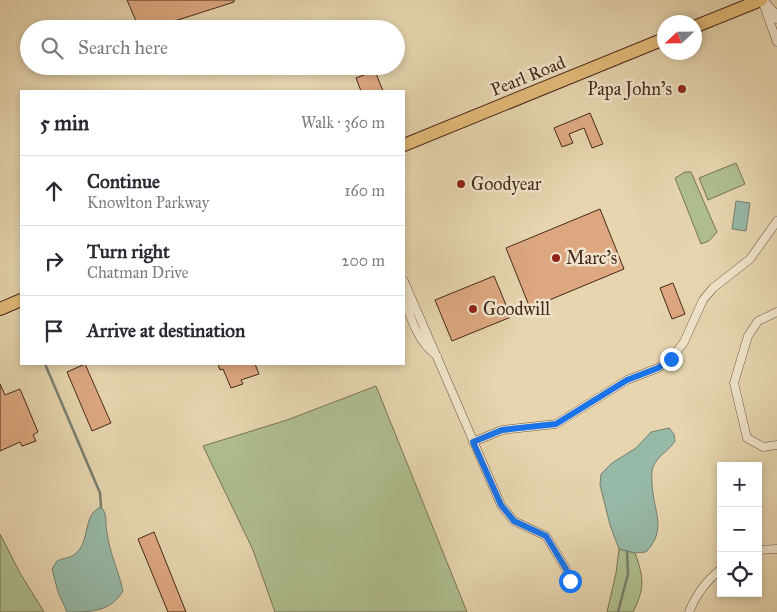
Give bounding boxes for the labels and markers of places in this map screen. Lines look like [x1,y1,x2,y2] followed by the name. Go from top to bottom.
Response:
[587,78,672,101] place label: Papa John's
[676,83,688,95] marker: Papa John's
[471,173,542,195] place label: Goodyear
[455,178,467,190] marker: Goodyear
[566,247,617,269] place label: Marc's
[550,252,562,264] marker: Marc's
[483,298,550,320] place label: Goodwill
[467,303,479,315] marker: Goodwill

